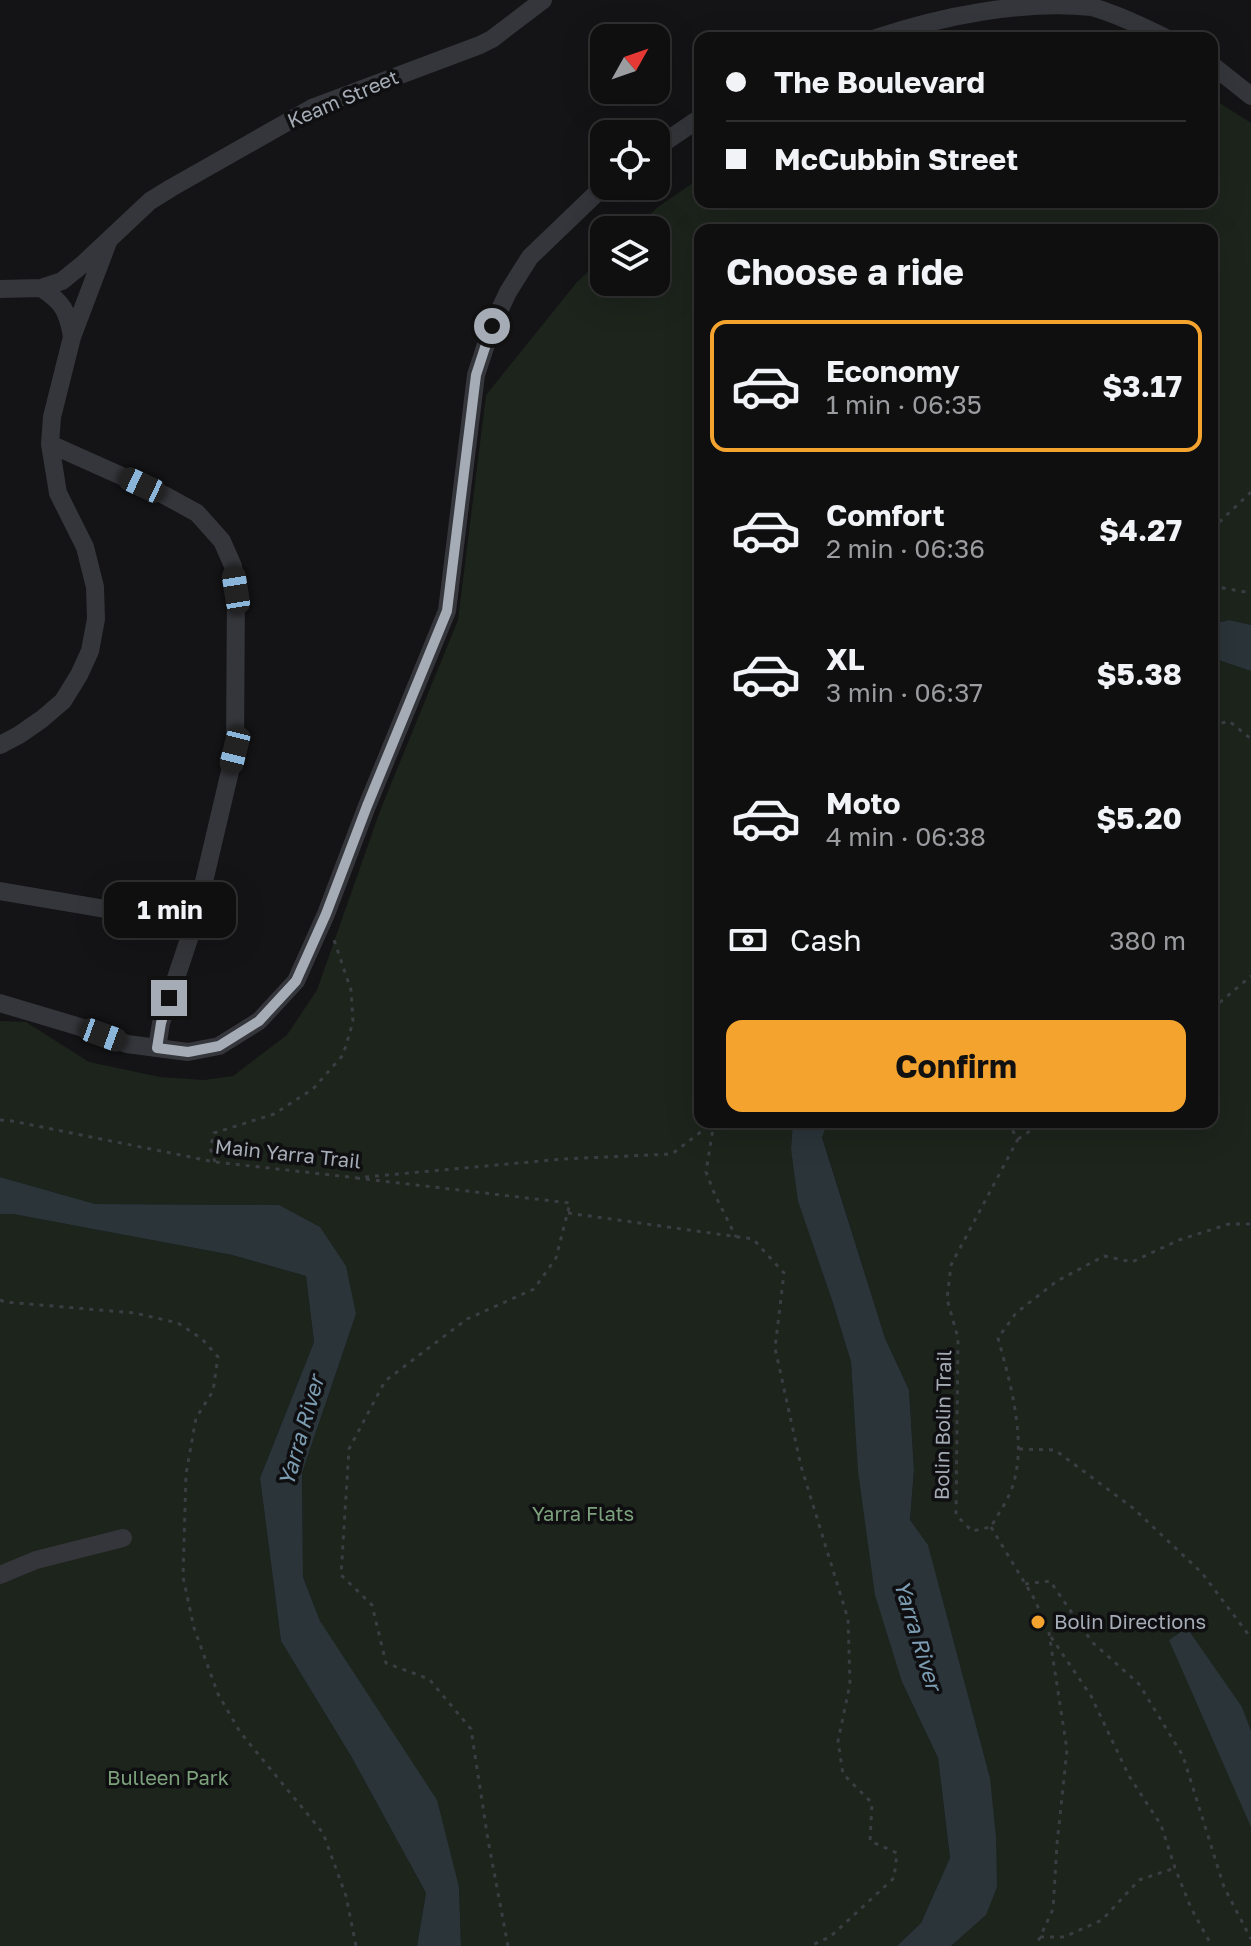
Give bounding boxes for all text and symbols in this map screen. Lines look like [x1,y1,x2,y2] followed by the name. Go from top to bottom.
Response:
[590,24,670,104] north arrow
[590,24,670,296] map controls
[284,64,402,132] street label: Keam Street
[774,64,985,100] text: The Boulevard
[590,120,670,200] button: locate
[774,141,1018,177] text: McCubbin Street
[590,216,670,296] button: layers
[726,250,964,293] text: Choose a ride
[474,308,510,344] route start
[730,350,802,422] icon: car
[826,353,960,389] text: Economy
[1102,368,1182,404] text: $3.17
[826,389,982,420] text: 1 min · 06:35
[115,464,169,506] car
[730,494,802,566] icon: car
[826,497,945,533] text: Comfort
[1099,512,1182,548] text: $4.27
[826,533,985,564] text: 2 min · 06:36
[220,564,252,616] car
[730,638,802,710] icon: car
[826,641,865,677] text: XL
[1097,656,1182,692] text: $5.38
[826,677,983,708] text: 3 min · 06:37
[218,724,252,776] car
[730,782,802,854] icon: car
[826,785,901,821] text: Moto
[1096,800,1182,836] text: $5.20
[826,821,986,852] text: 4 min · 06:38
[103,882,235,938] callout: 1 min
[137,894,203,925] text: 1 min
[726,918,770,962] icon: cash
[790,922,862,958] text: Cash
[1109,925,1186,956] text: 380 m
[151,980,187,1016] route end
[76,1016,130,1054] car
[726,1020,1186,1112] button: Confirm
[214,1133,362,1173] street label: Main Yarra Trail
[929,1350,955,1500] street label: Bolin Bolin Trail
[272,1369,330,1489] water label: Yarra River
[532,1501,634,1525] park label: Yarra Flats
[889,1577,949,1696] water label: Yarra River
[1054,1609,1206,1633] place label: Bolin Directions
[1029,1613,1047,1631] marker: Bolin Directions
[107,1765,229,1789] park label: Bulleen Park

